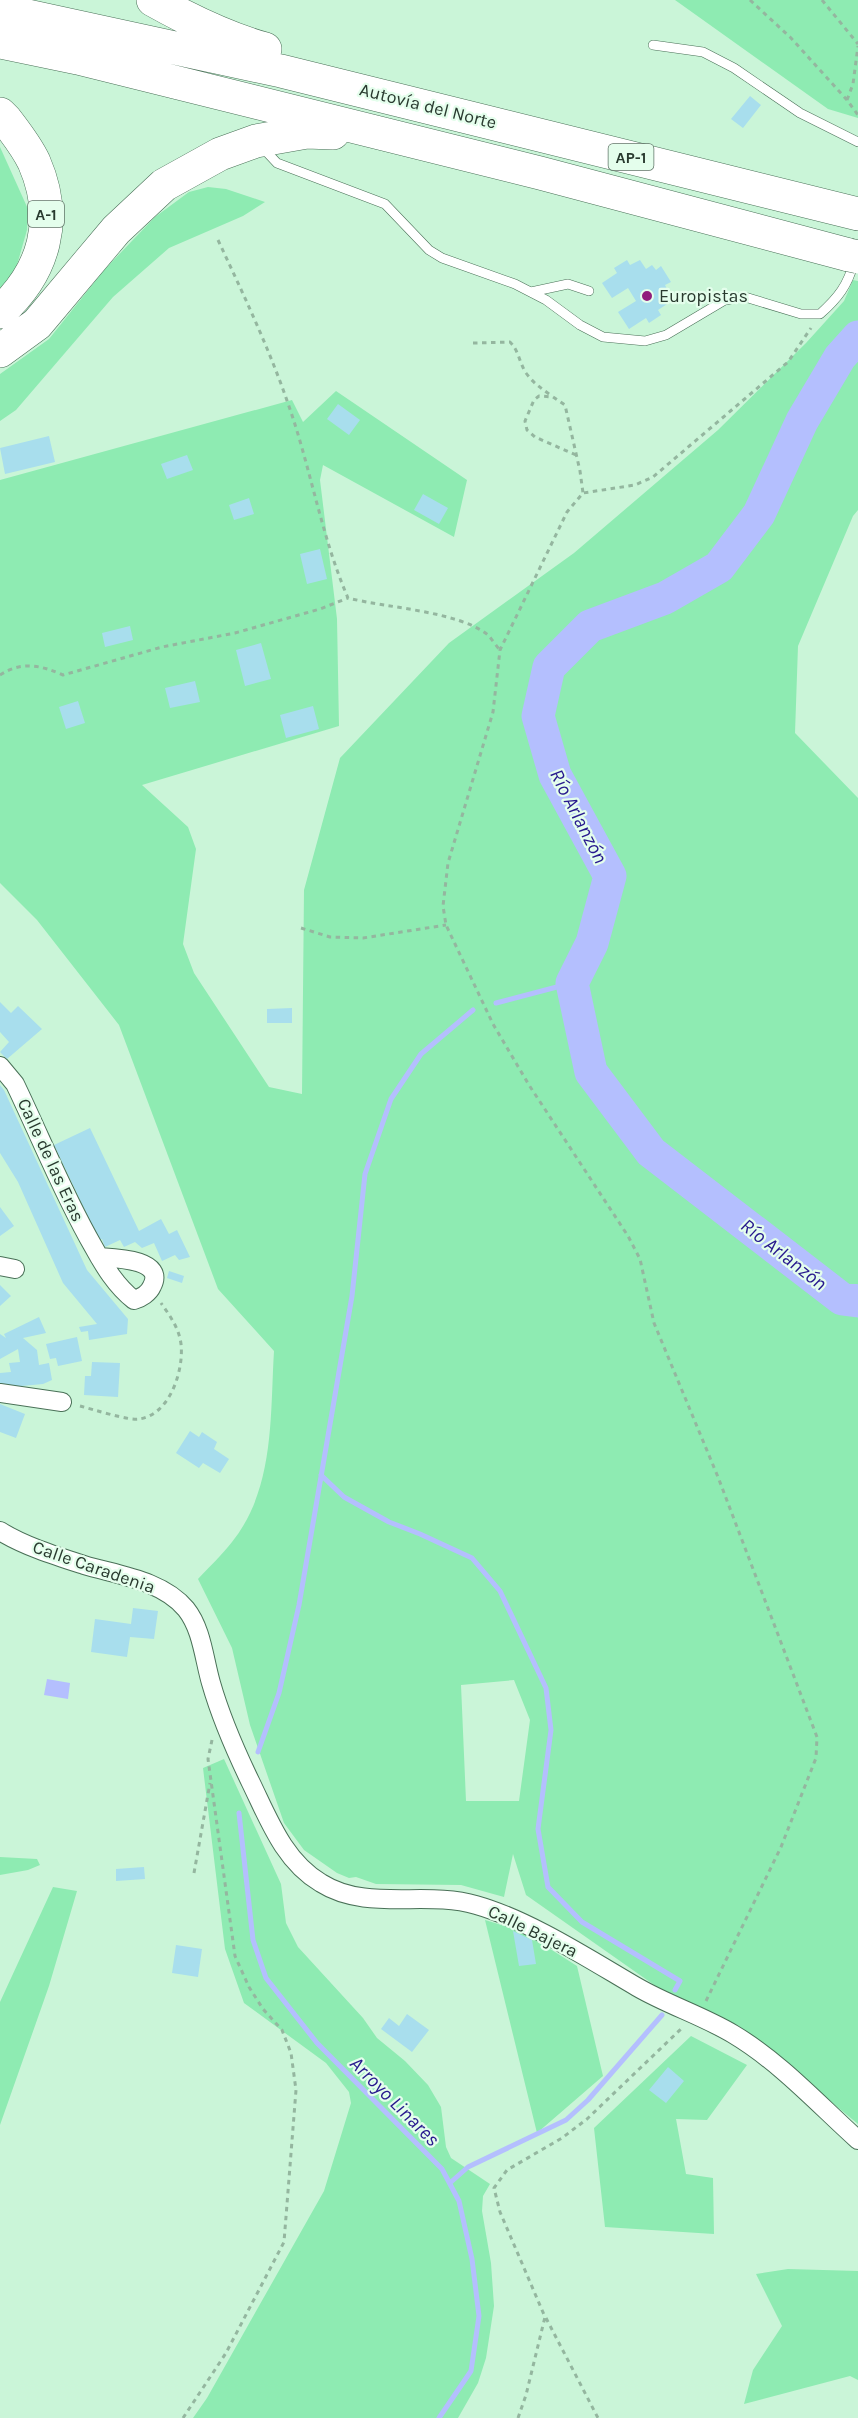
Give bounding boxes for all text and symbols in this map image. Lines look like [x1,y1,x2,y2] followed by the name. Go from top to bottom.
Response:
[357,78,499,134] street label: Autovía del Norte
[608,144,654,170] road number: AP-1
[28,201,64,227] road number: A-1
[659,285,748,307] place label: Europistas
[640,289,654,303] marker: Europistas
[545,765,612,867] water label: Río Arlanzón
[13,1095,89,1225] street label: Calle de las Eras
[736,1214,831,1295] water label: Río Arlanzón
[30,1536,158,1598] street label: Calle Caradenia
[485,1900,581,1962] street label: Calle Bajera
[345,2052,444,2151] water label: Arroyo Linares

